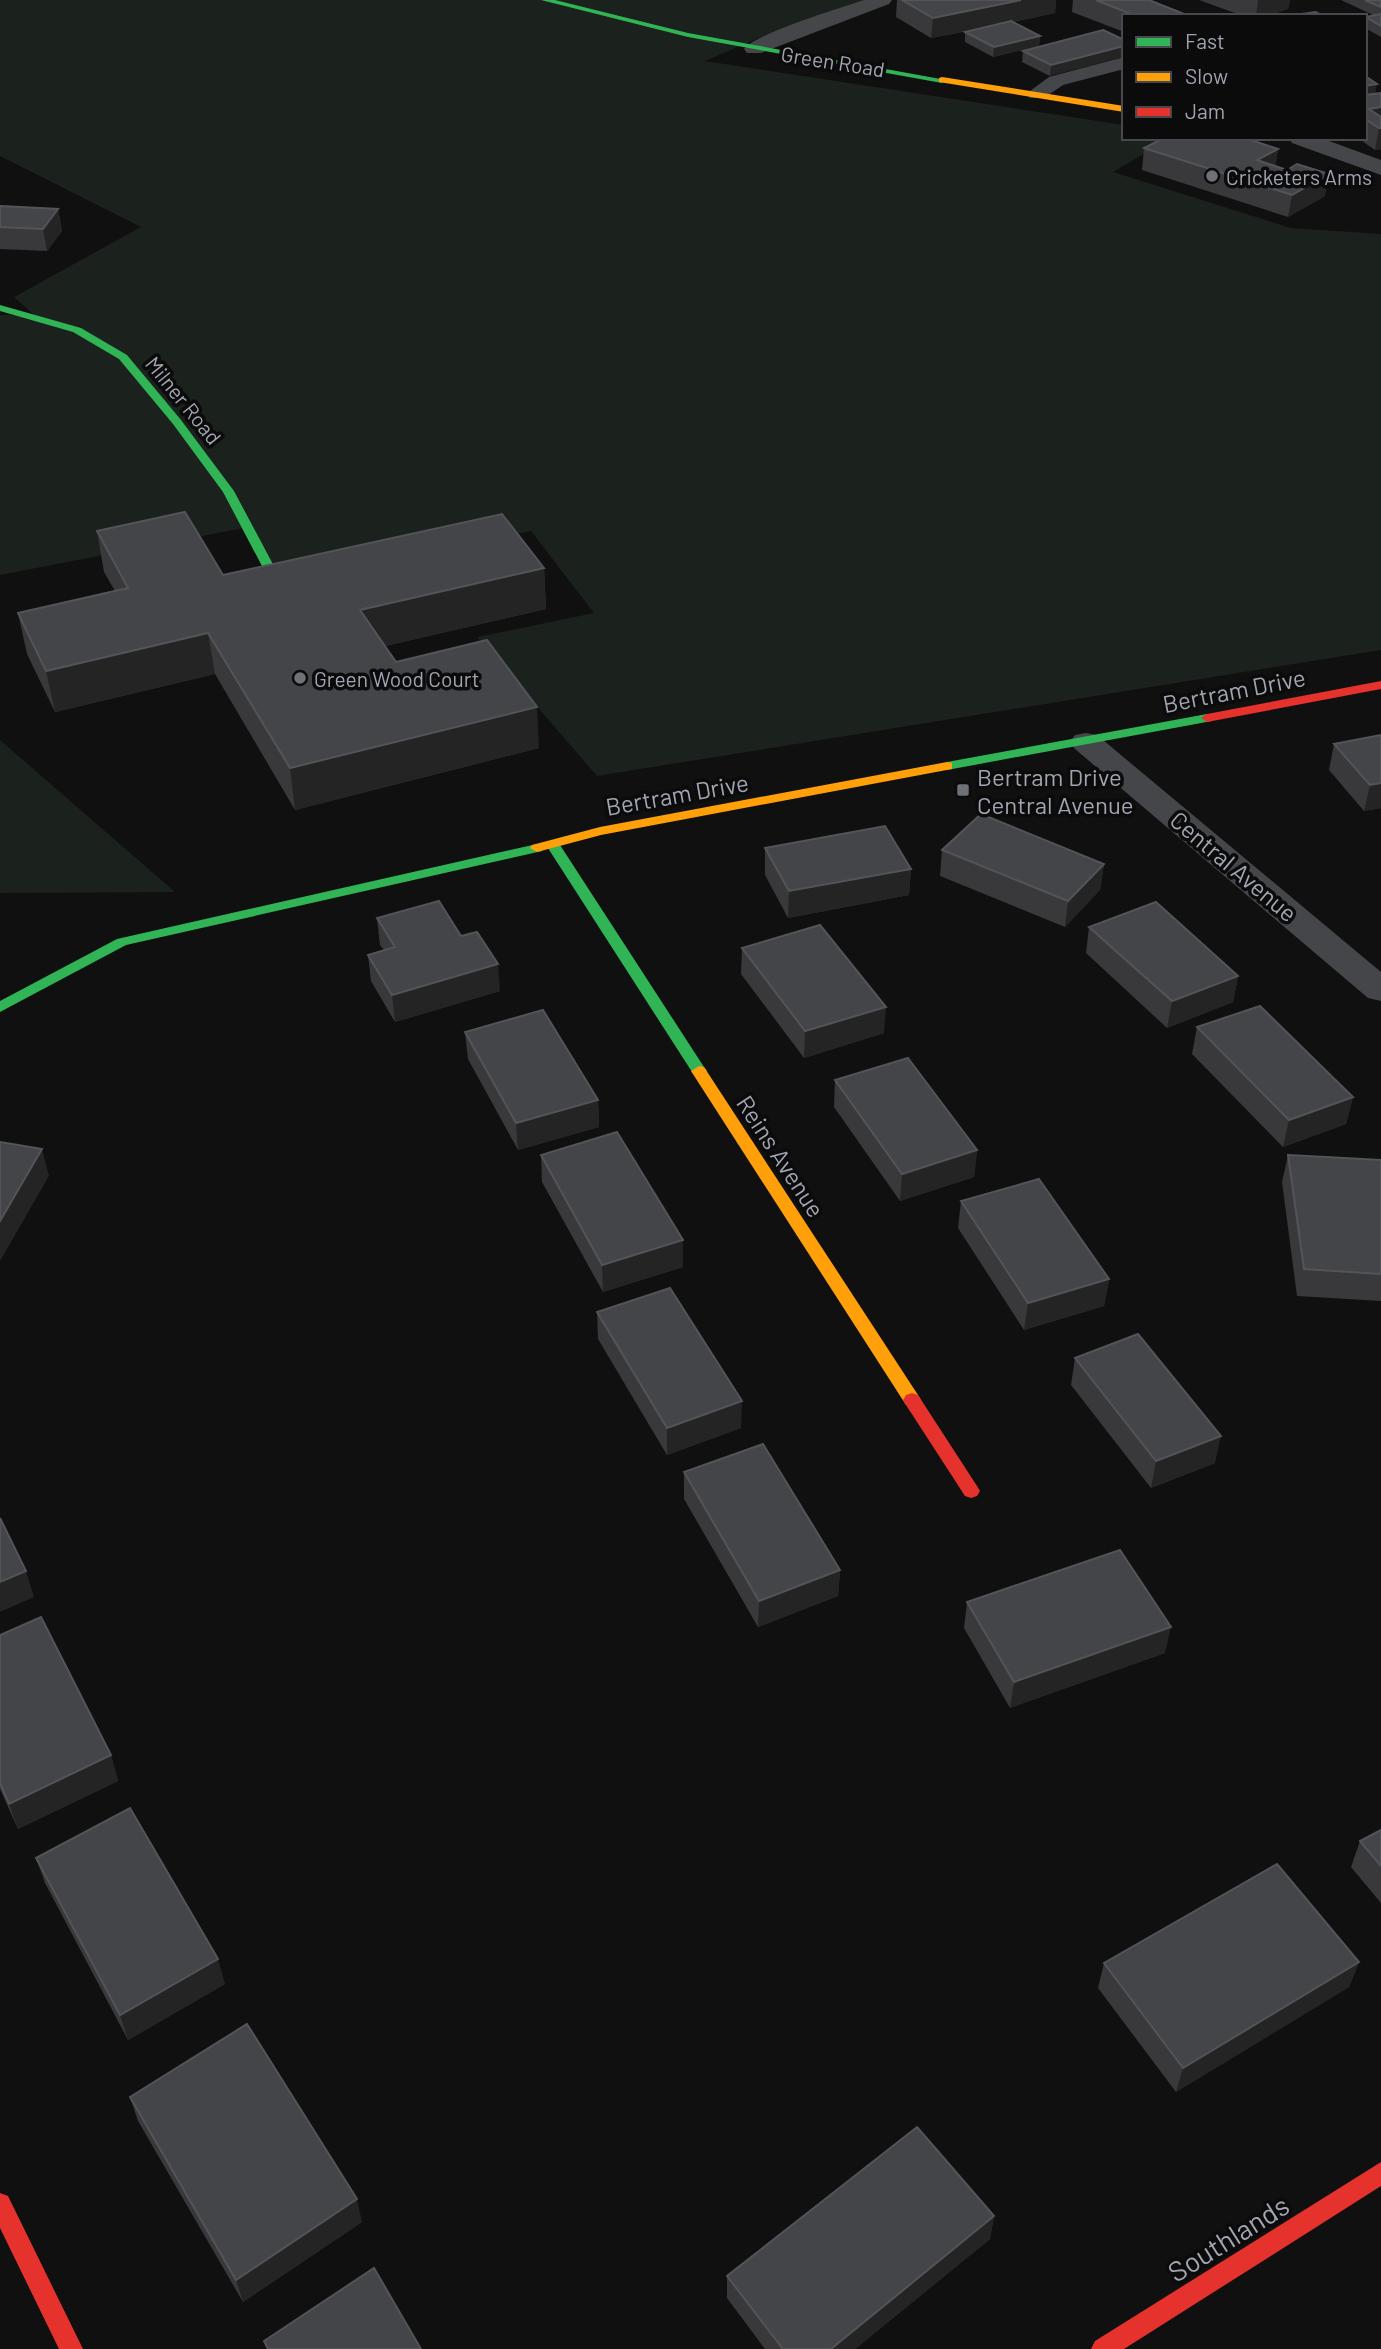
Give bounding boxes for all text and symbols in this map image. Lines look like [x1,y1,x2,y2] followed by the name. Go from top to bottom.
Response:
[1122,14,1367,140] legend
[1185,28,1225,53] text: Fast
[779,40,887,82] street label: Green Road
[1185,63,1228,88] text: Slow
[1185,98,1225,123] text: Jam
[1226,164,1372,189] place label: Cricketers Arms
[1204,168,1220,184] marker: Cricketers Arms
[141,351,227,449] street label: Milner Road
[1160,662,1308,718] street label: Bertram Drive
[314,666,479,691] place label: Green Wood Court
[292,670,308,686] marker: Green Wood Court
[977,762,1134,819] place label: Bertram Drive Central Avenue
[603,767,751,821] street label: Bertram Drive
[955,782,971,798] marker: Bertram Drive Central Avenue
[1165,805,1303,927] street label: Central Avenue
[731,1090,831,1222] street label: Reins Avenue
[1161,2187,1295,2289] street label: Southlands

